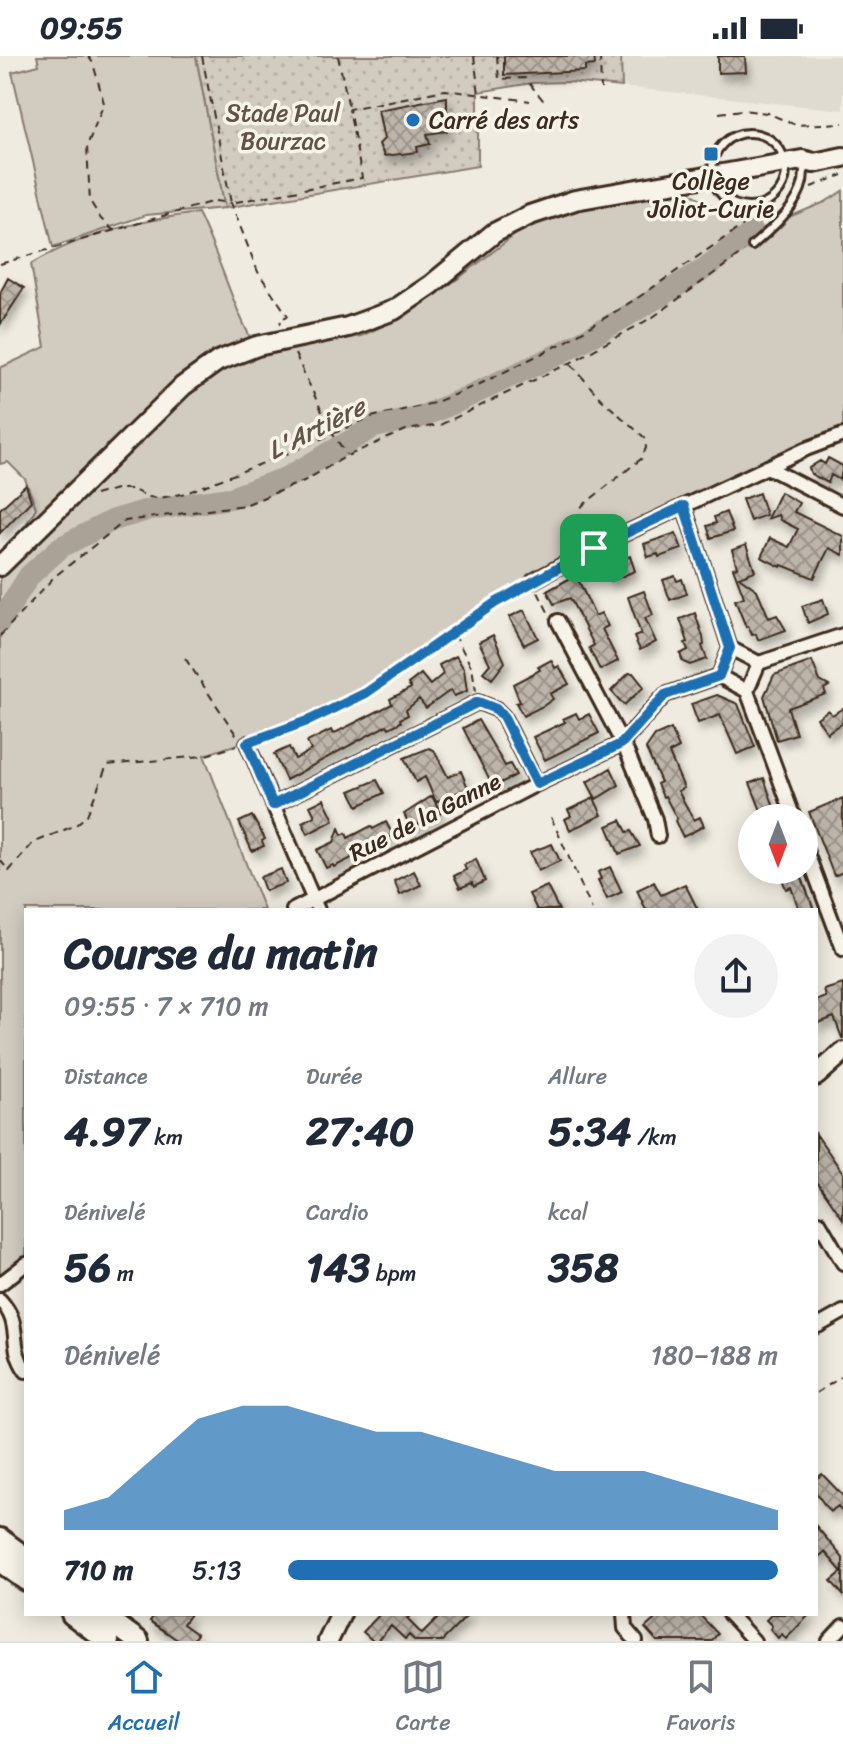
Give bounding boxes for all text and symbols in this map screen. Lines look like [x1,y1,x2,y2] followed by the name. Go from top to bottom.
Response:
[40,1,123,55] text: 09:55
[226,92,341,162] park label: Stade Paul Bourzac
[429,99,580,141] place label: Carré des arts
[404,111,422,129] marker: Carré des arts
[702,145,720,163] marker: Collège Joliot-Curie
[647,160,775,230] place label: Collège Joliot-Curie
[259,382,376,472] water label: L'Artière
[560,514,628,582] pin
[572,526,616,570] icon: arrive
[341,760,509,873] street label: Rue de la Ganne
[738,804,818,884] north arrow
[738,804,818,884] map controls
[64,914,378,992] text: Course du matin
[694,934,778,1018] button: share
[64,983,269,1029] text: 09:55 · 7 × 710 m
[64,1057,148,1096] text: Distance
[306,1057,363,1096] text: Durée
[548,1057,607,1096] text: Allure
[64,1096,148,1167] text: 4.97
[306,1096,414,1167] text: 27:40
[548,1096,631,1167] text: 5:34
[148,1118,183,1157] text: km
[631,1118,677,1157] text: /km
[64,1193,146,1232] text: Dénivelé
[306,1193,368,1232] text: Cardio
[548,1193,588,1232] text: kcal
[64,1232,111,1303] text: 56
[306,1232,370,1303] text: 143
[548,1232,619,1303] text: 358
[111,1254,134,1293] text: m
[370,1254,416,1293] text: bpm
[64,1332,160,1378] text: Dénivelé
[651,1332,778,1378] text: 180–188 m
[64,1547,133,1593] text: 710 m
[192,1547,241,1593] text: 5:13
[108,1655,180,1742] tab: Accueil
[396,1655,450,1742] tab: Carte
[666,1655,735,1742] tab: Favoris

